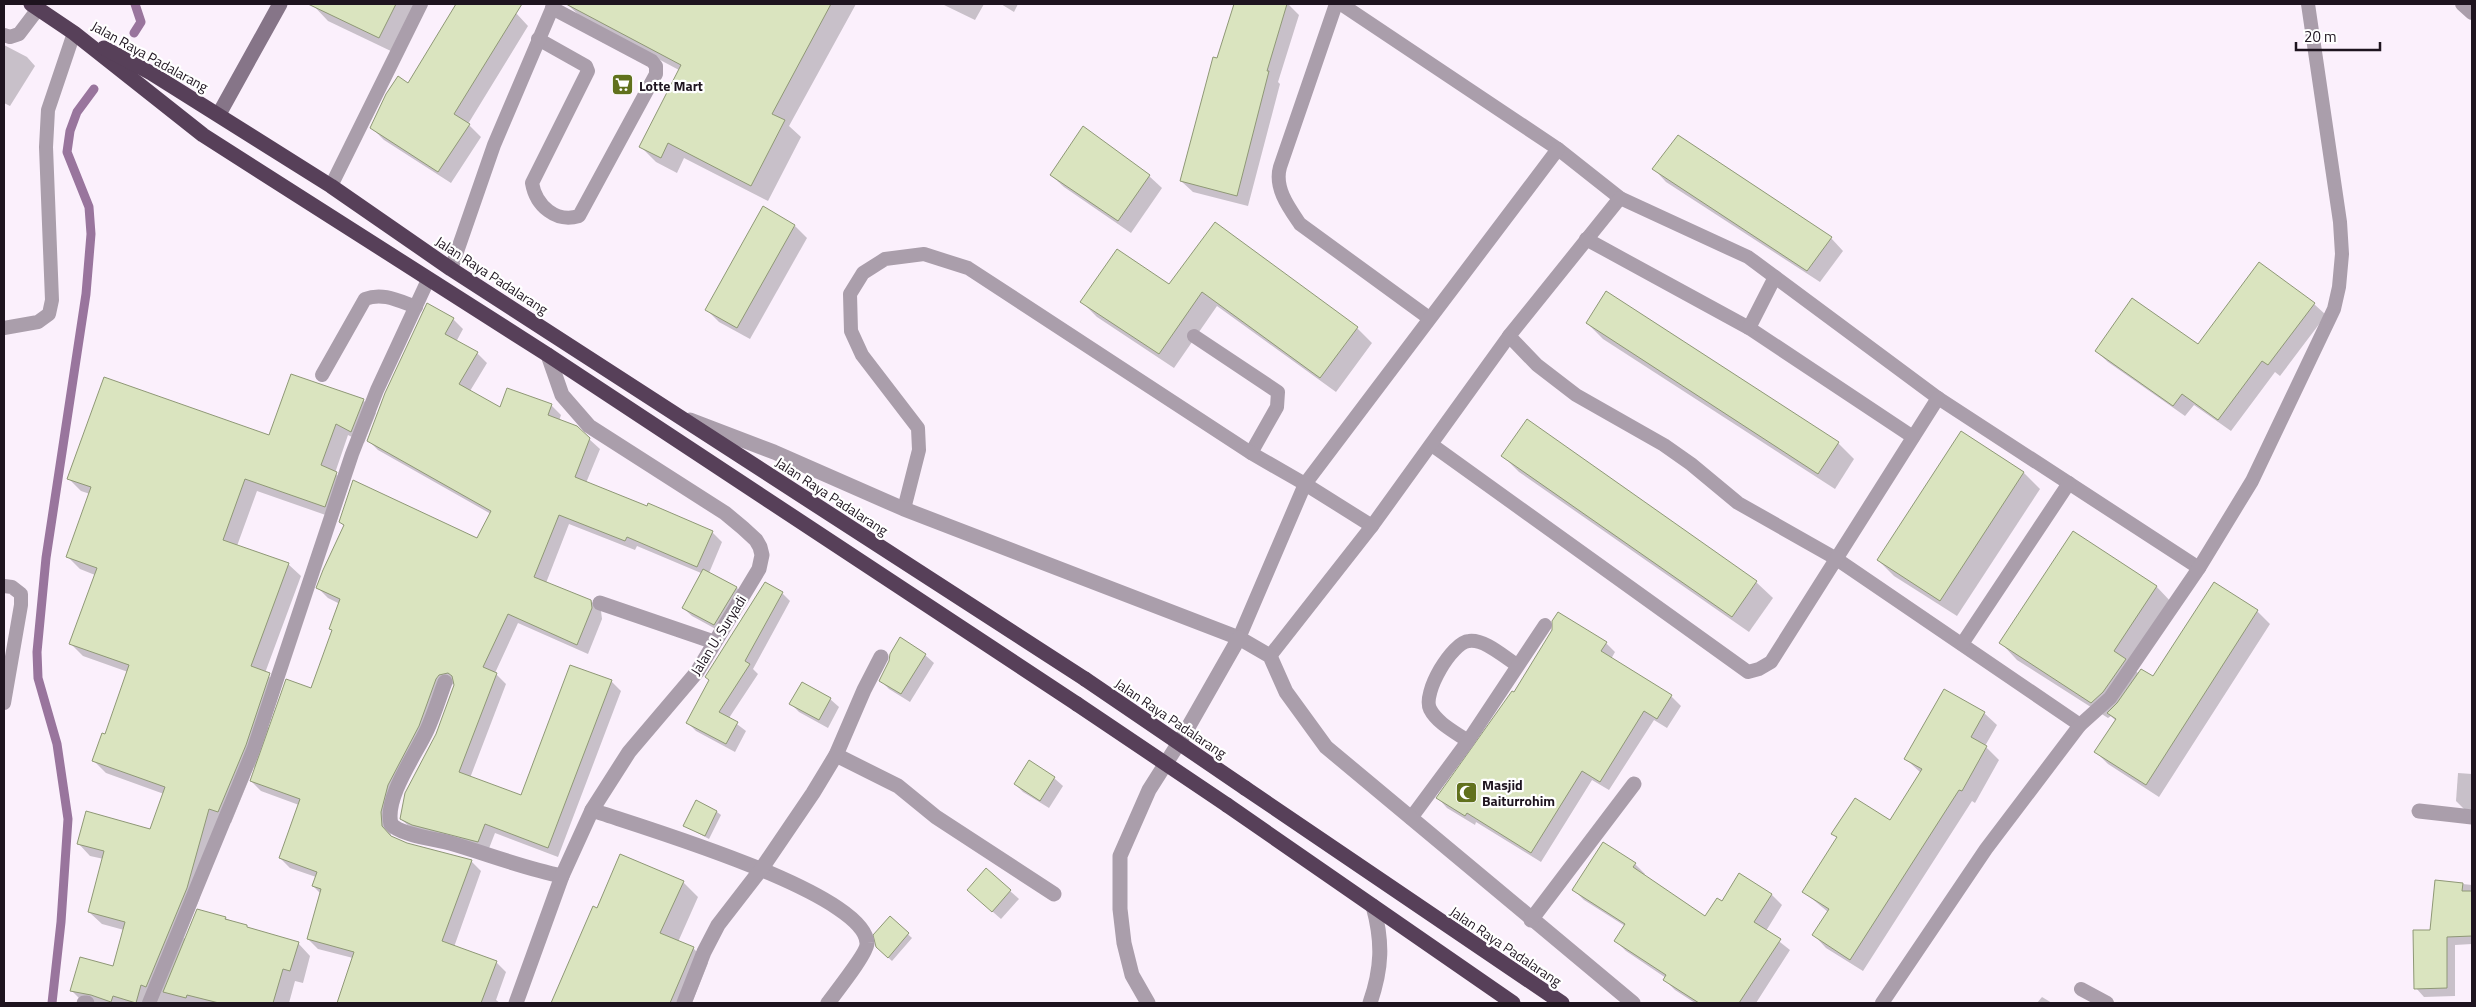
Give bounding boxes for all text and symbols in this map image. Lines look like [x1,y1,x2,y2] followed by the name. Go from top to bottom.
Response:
[88,15,212,97] street label: Jalan Raya Padalarang
[2296,20,2380,52] scale bar
[2304,25,2337,48] text: 20 m
[611,73,635,97] supermarket icon: Lotte Mart
[639,75,703,96] place label: Lotte Mart
[431,231,553,319] street label: Jalan Raya Padalarang
[771,452,893,540] street label: Jalan Raya Padalarang
[685,591,751,679] street label: Jalan U. Suryadi
[1111,673,1231,763] street label: Jalan Raya Padalarang
[1482,774,1555,811] place label: Masjid Baiturrohim
[1454,780,1478,804] mosque icon: Masjid Baiturrohim
[1446,901,1566,991] street label: Jalan Raya Padalarang

